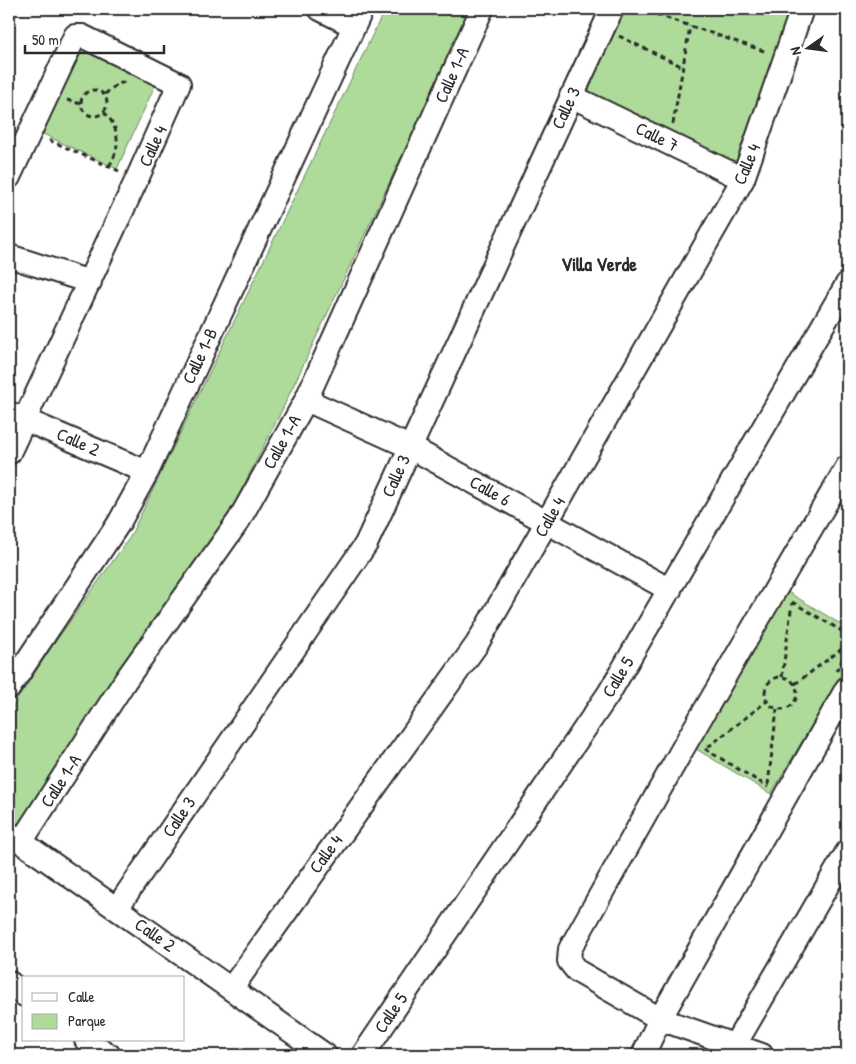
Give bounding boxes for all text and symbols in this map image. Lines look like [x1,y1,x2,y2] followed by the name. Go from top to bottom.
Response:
[25,22,164,54] scale bar
[784,22,834,72] north arrow
[32,29,59,50] text: 50 m
[428,43,475,107] street label: Calle 1-A
[785,45,805,57] text: N
[545,83,586,133] street label: Calle 3
[632,115,683,158] street label: Calle 7
[132,121,173,170] street label: Calle 4
[727,139,766,188] street label: Calle 4
[561,251,637,277] district label: Villa Verde
[176,324,223,388] street label: Calle 1-B
[256,410,307,473] street label: Calle 1-A
[53,421,104,462] street label: Calle 2
[375,451,416,501] street label: Calle 3
[465,469,515,512] street label: Calle 6
[528,492,571,542] street label: Calle 4
[596,651,640,702] street label: Calle 5
[34,749,87,812] street label: Calle 1-A
[156,791,201,842] street label: Calle 3
[303,829,348,878] street label: Calle 4
[130,912,181,958] street label: Calle 2
[22,976,185,1042] legend
[68,986,95,1007] text: Calle
[368,987,413,1038] street label: Calle 5
[68,1010,106,1031] text: Parque

